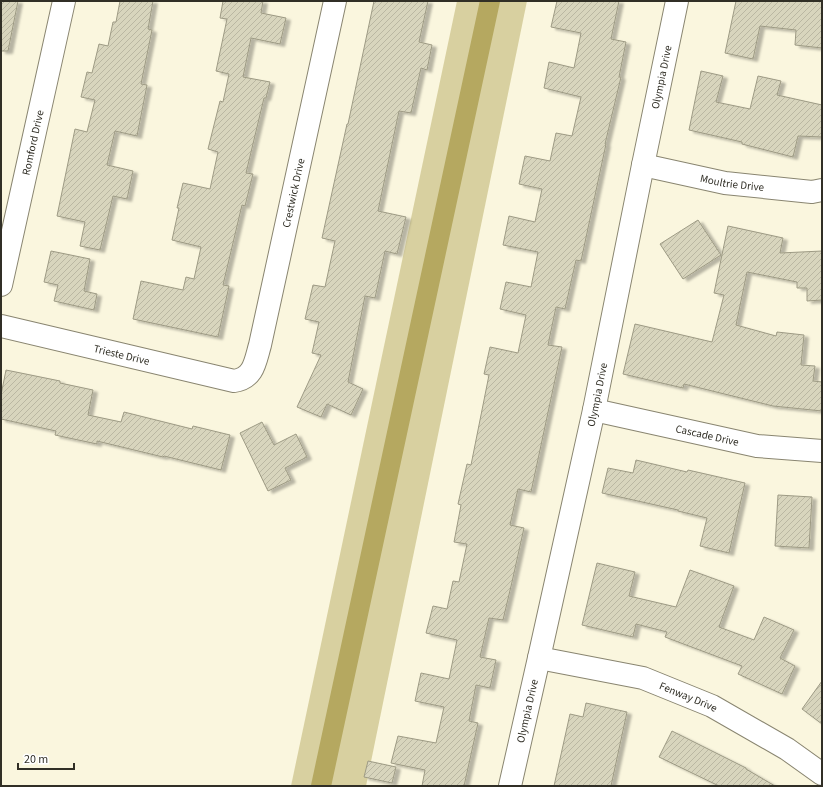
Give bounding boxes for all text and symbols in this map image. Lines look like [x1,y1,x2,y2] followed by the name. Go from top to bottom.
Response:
[648,43,676,110] street label: Olympia Drive
[19,108,48,177] street label: Romford Drive
[279,156,309,229] street label: Crestwick Drive
[699,171,765,195] street label: Moultrie Drive
[92,341,152,369] street label: Trieste Drive
[584,361,611,428] street label: Olympia Drive
[674,421,741,450] street label: Cascade Drive
[513,677,542,744] street label: Olympia Drive
[657,678,721,716] street label: Fenway Drive
[18,745,74,771] scale bar
[24,751,48,768] text: 20 m

